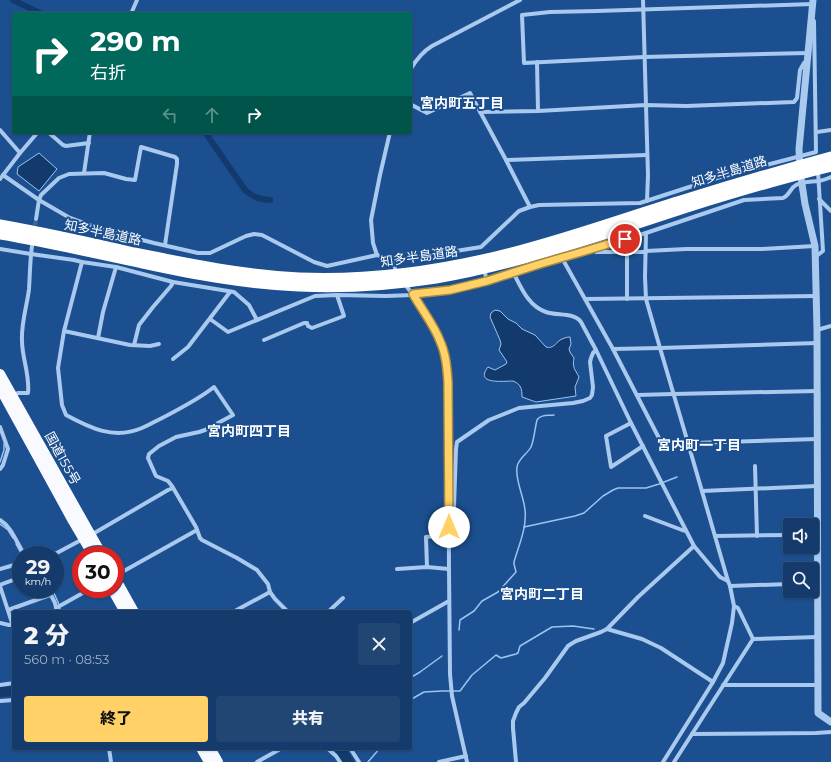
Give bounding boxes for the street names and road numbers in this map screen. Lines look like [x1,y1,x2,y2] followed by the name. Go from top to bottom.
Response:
[689,152,769,190] street label: 知多半島道路
[63,216,143,248] street label: 知多半島道路
[379,243,459,269] street label: 知多半島道路
[42,429,84,487] street label: 国道155号

